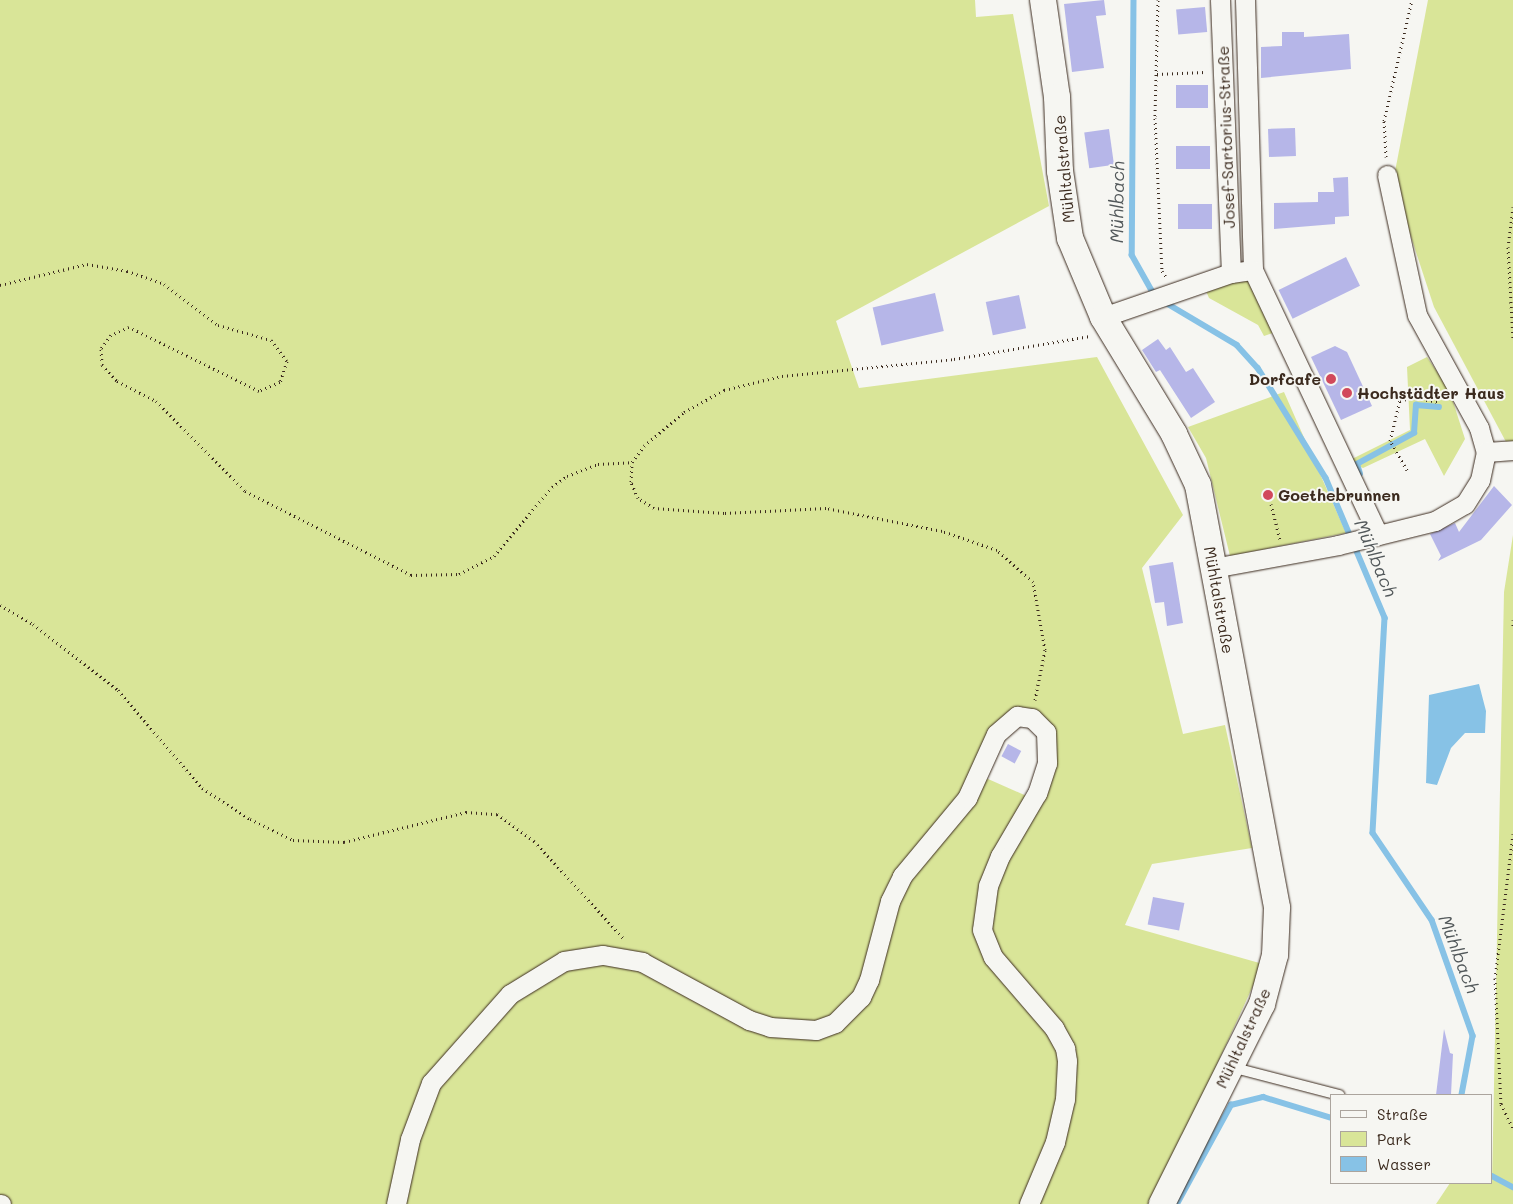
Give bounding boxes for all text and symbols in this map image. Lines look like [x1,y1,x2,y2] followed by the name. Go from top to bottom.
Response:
[1213,45,1239,229] street label: Josef-Sartorius-Straße
[1050,114,1078,224] street label: Mühltalstraße
[1105,161,1129,243] water label: Mühlbach
[1249,369,1321,389] place label: Dorfcafe
[1325,373,1337,385] marker: Dorfcafe
[1357,383,1504,403] place label: Hochstädter Haus
[1341,387,1353,399] marker: Hochstädter Haus
[1278,485,1400,505] place label: Goethebrunnen
[1262,489,1274,501] marker: Goethebrunnen
[1350,516,1402,600] water label: Mühlbach
[1200,545,1238,655] street label: Mühltalstraße
[1434,912,1484,996] water label: Mühlbach
[1211,985,1275,1091] street label: Mühltalstraße
[1330,1094,1493,1184] legend
[1377,1104,1428,1124] text: Straße
[1377,1129,1411,1149] text: Park
[1377,1154,1431,1174] text: Wasser

